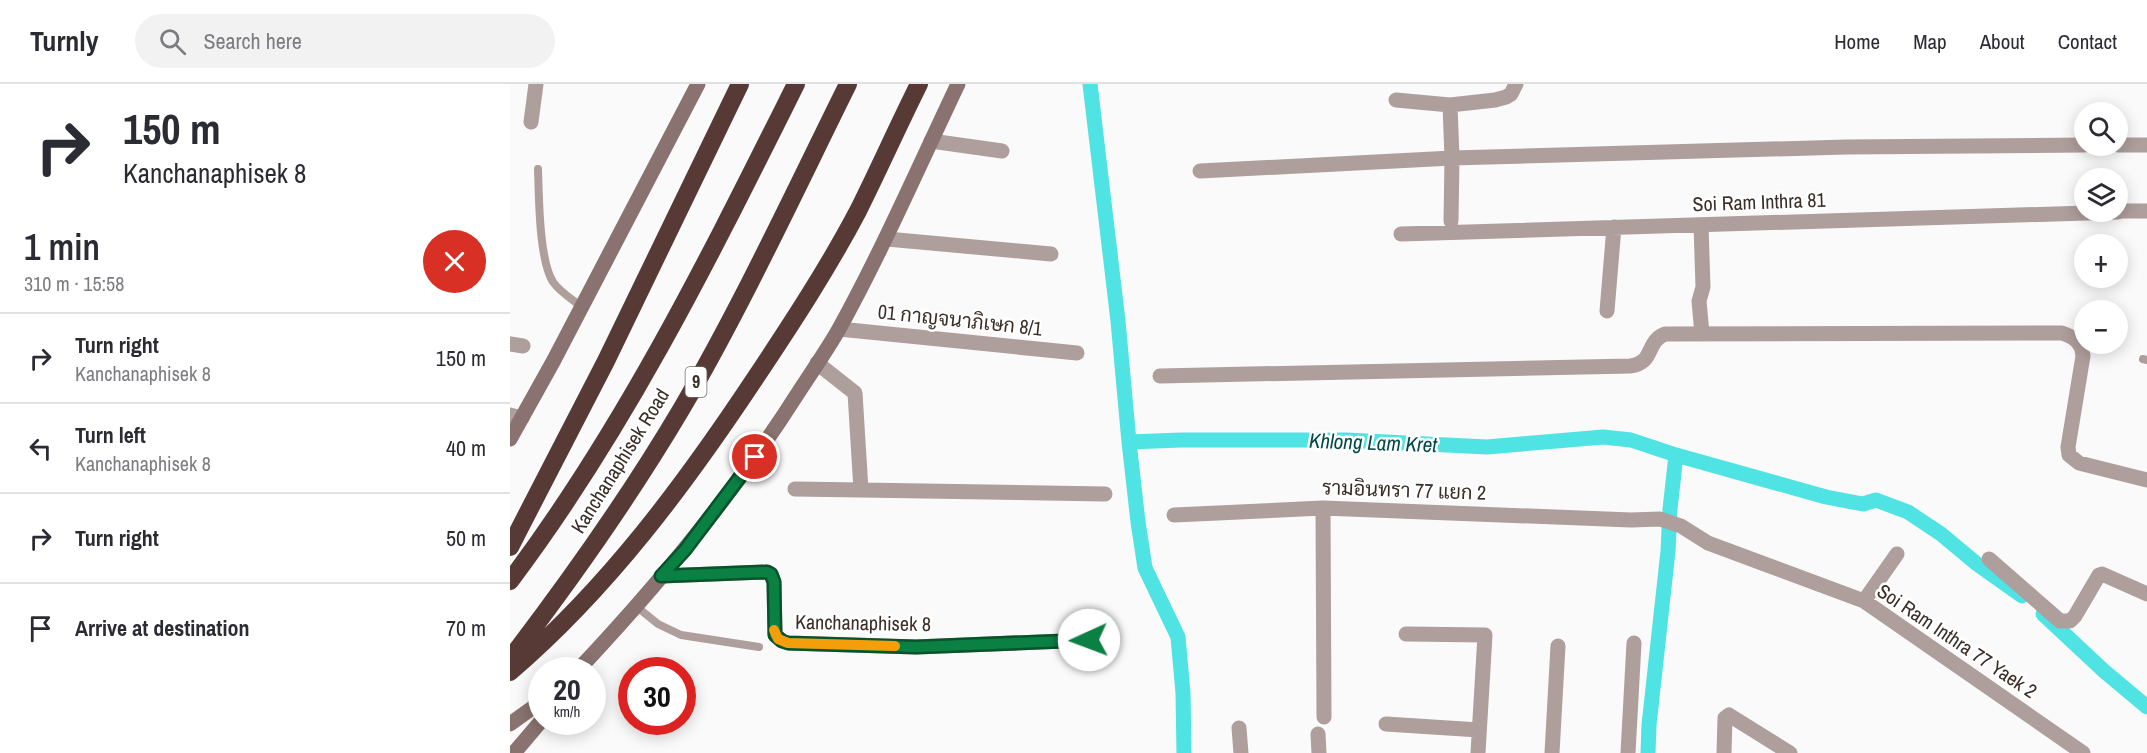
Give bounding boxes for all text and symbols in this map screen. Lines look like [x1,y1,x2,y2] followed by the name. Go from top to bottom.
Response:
[135,14,555,68] search box
[30,22,99,60] text: Turnly
[156,25,189,58] icon: search
[204,26,302,56] text: Search here
[1834,27,1880,56] text: Home
[1913,27,1947,56] text: Map
[1980,27,2025,56] text: About
[2058,27,2117,56] text: Contact
[123,101,221,157] text: 150 m
[2074,102,2128,354] map controls
[2074,102,2128,156] button: search
[24,108,102,186] icon: right
[123,155,306,191] text: Kanchanaphisek 8
[2074,168,2128,222] button: layers
[1692,186,1826,217] street label: Soi Ram Inthra 81
[24,223,100,271] text: 1 min
[423,230,486,293] button: close
[2074,234,2128,288] button: +
[24,270,124,297] text: 310 m · 15:58
[877,297,1044,342] street label: 01 กาญจนาภิเษก 8/1
[2074,300,2128,354] button: −
[75,330,159,360] text: Turn right
[24,342,57,375] icon: right
[436,343,486,373] text: 150 m
[75,360,211,387] text: Kanchanaphisek 8
[686,367,706,397] road number: 9
[564,383,675,538] street label: Kanchanaphisek Road
[75,420,146,450] text: Turn left
[1308,426,1439,459] water label: Khlong Lam Kret
[729,431,780,482] pin
[24,432,57,465] icon: left
[446,433,486,463] text: 40 m
[738,440,771,473] icon: arrive
[75,450,211,477] text: Kanchanaphisek 8
[1321,473,1487,506] street label: รามอินทรา 77 แยก 2
[24,522,57,555] icon: right
[75,523,159,553] text: Turn right
[446,523,486,553] text: 50 m
[1872,577,2042,704] street label: Soi Ram Inthra 77 Yaek 2
[795,608,931,637] street label: Kanchanaphisek 8
[1057,608,1121,672] position arrow
[24,612,57,645] icon: arrive
[75,613,249,643] text: Arrive at destination
[446,613,486,643] text: 70 m
[618,657,696,735] speed limit sign: 30
[553,669,581,709] text: 20
[554,701,580,722] text: km/h

